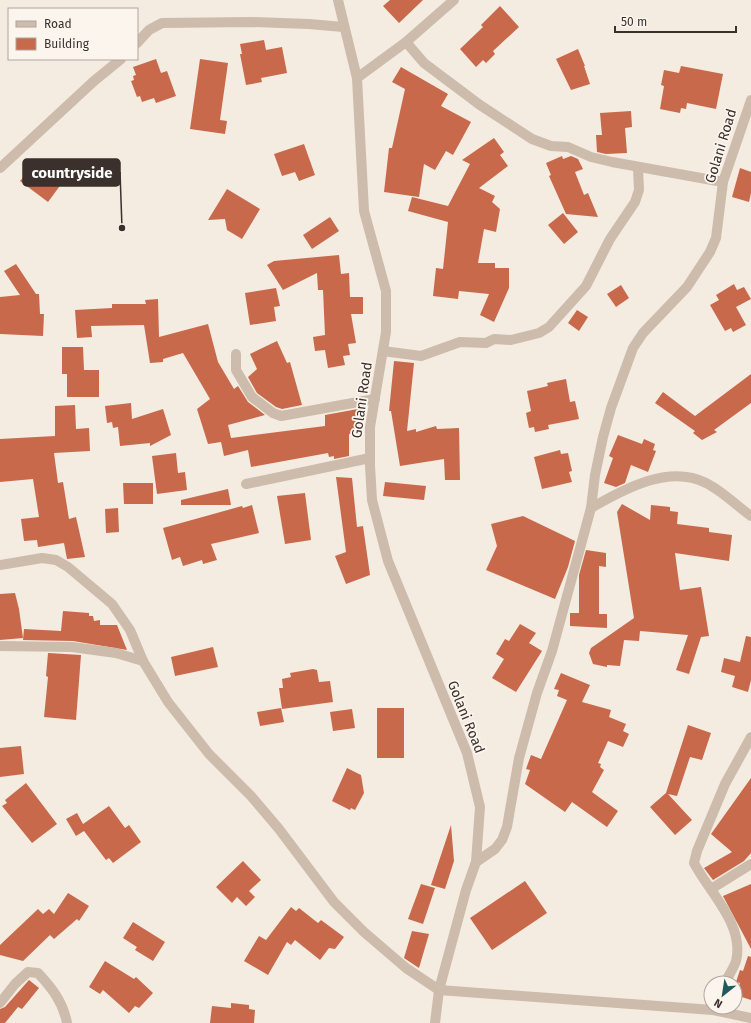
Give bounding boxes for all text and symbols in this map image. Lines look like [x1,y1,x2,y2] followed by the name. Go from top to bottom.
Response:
[8,8,138,60] legend
[615,8,736,34] scale bar
[621,15,647,29] text: 50 m
[44,17,72,31] text: Road
[44,37,90,51] text: Building
[702,107,740,185] street label: Golani Road
[23,159,120,186] callout: countryside
[31,164,113,182] text: countryside
[348,361,376,439] street label: Golani Road
[444,678,488,756] street label: Golani Road
[703,975,743,1015] north arrow
[712,996,725,1011] text: N

